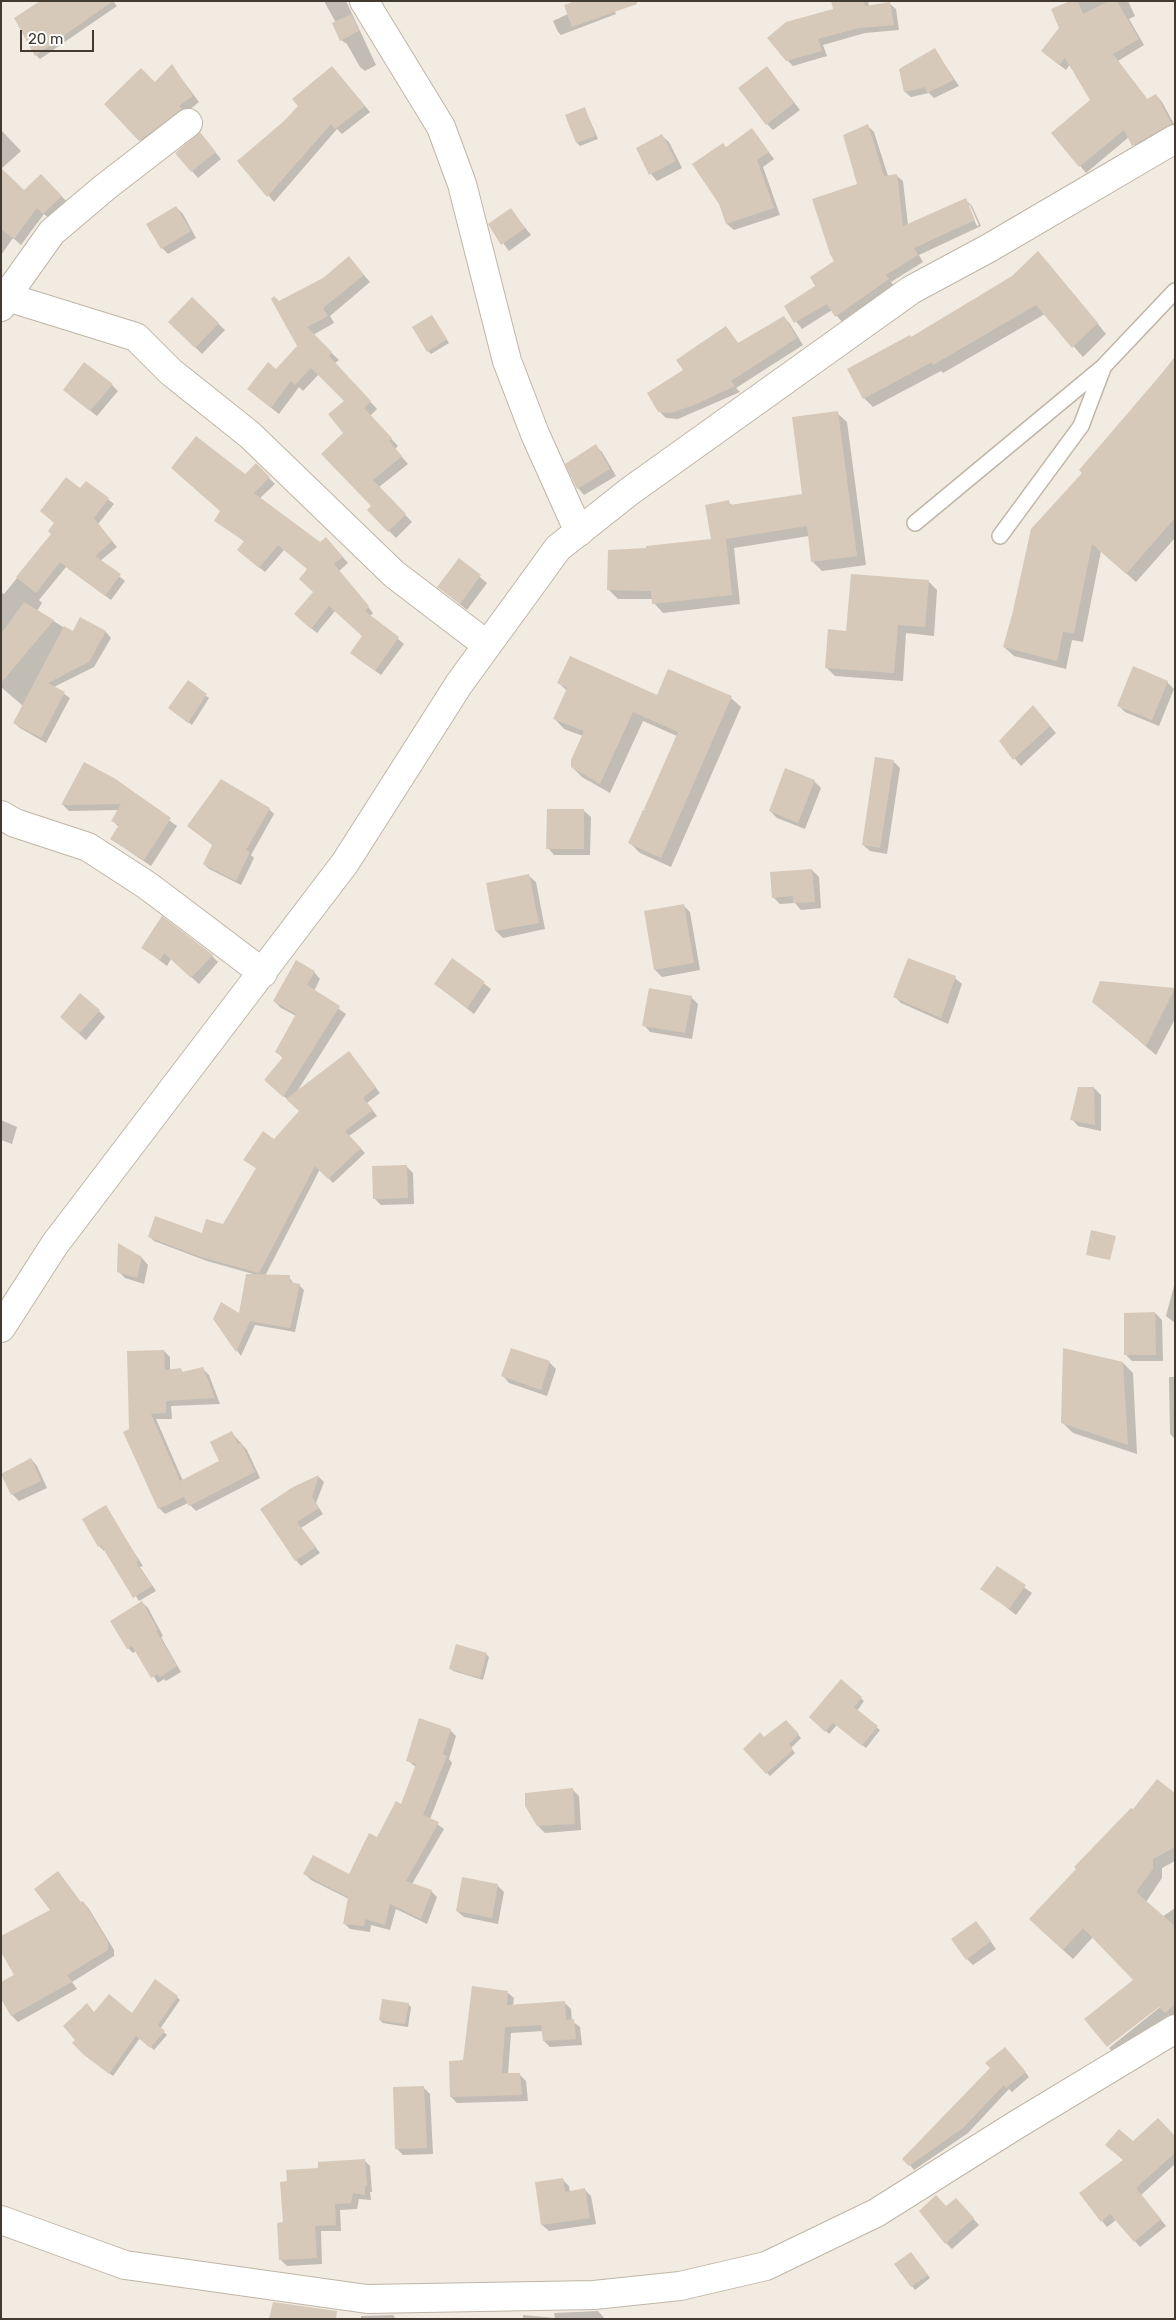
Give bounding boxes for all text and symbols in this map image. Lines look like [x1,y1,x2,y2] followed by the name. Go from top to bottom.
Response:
[22,20,96,52] scale bar
[28,30,63,48] text: 20 m

